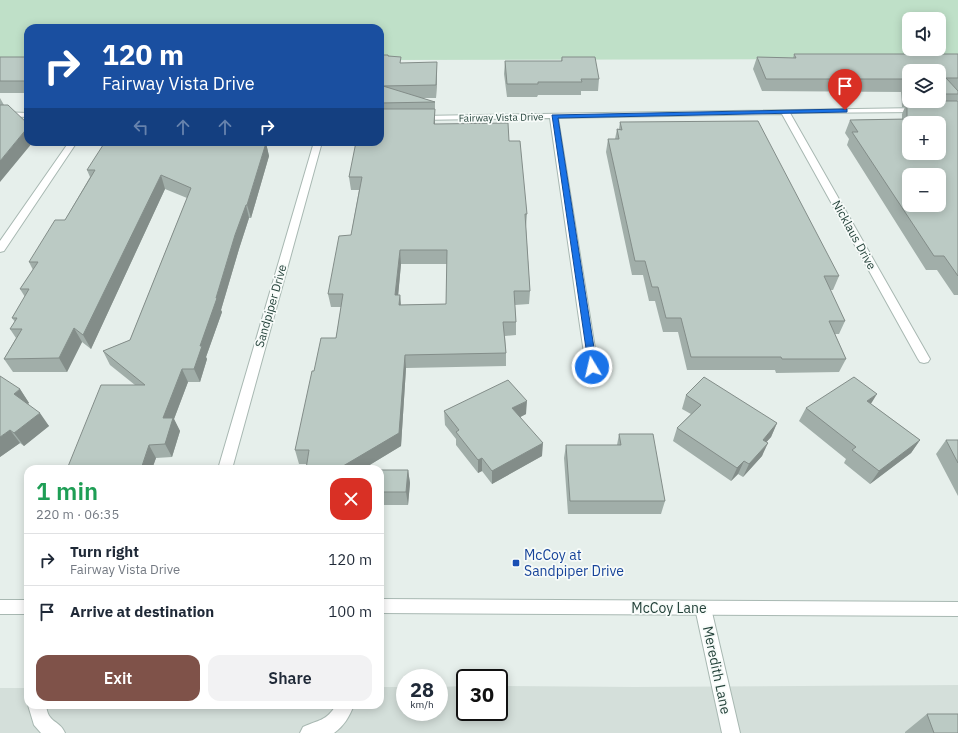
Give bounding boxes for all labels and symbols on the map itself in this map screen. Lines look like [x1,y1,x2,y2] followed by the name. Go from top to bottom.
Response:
[828,69,862,110] pin
[459,110,544,125] street label: Fairway Vista Drive
[829,198,880,272] street label: Nicklaus Drive
[251,262,290,349] street label: Sandpiper Drive
[571,346,613,388] position arrow
[524,546,624,580] place label: McCoy at Sandpiper Drive
[511,558,521,568] marker: McCoy at Sandpiper Drive
[631,599,707,617] street label: McCoy Lane
[699,624,735,716] street label: Meredith Lane
[456,669,508,721] speed limit sign: 30

